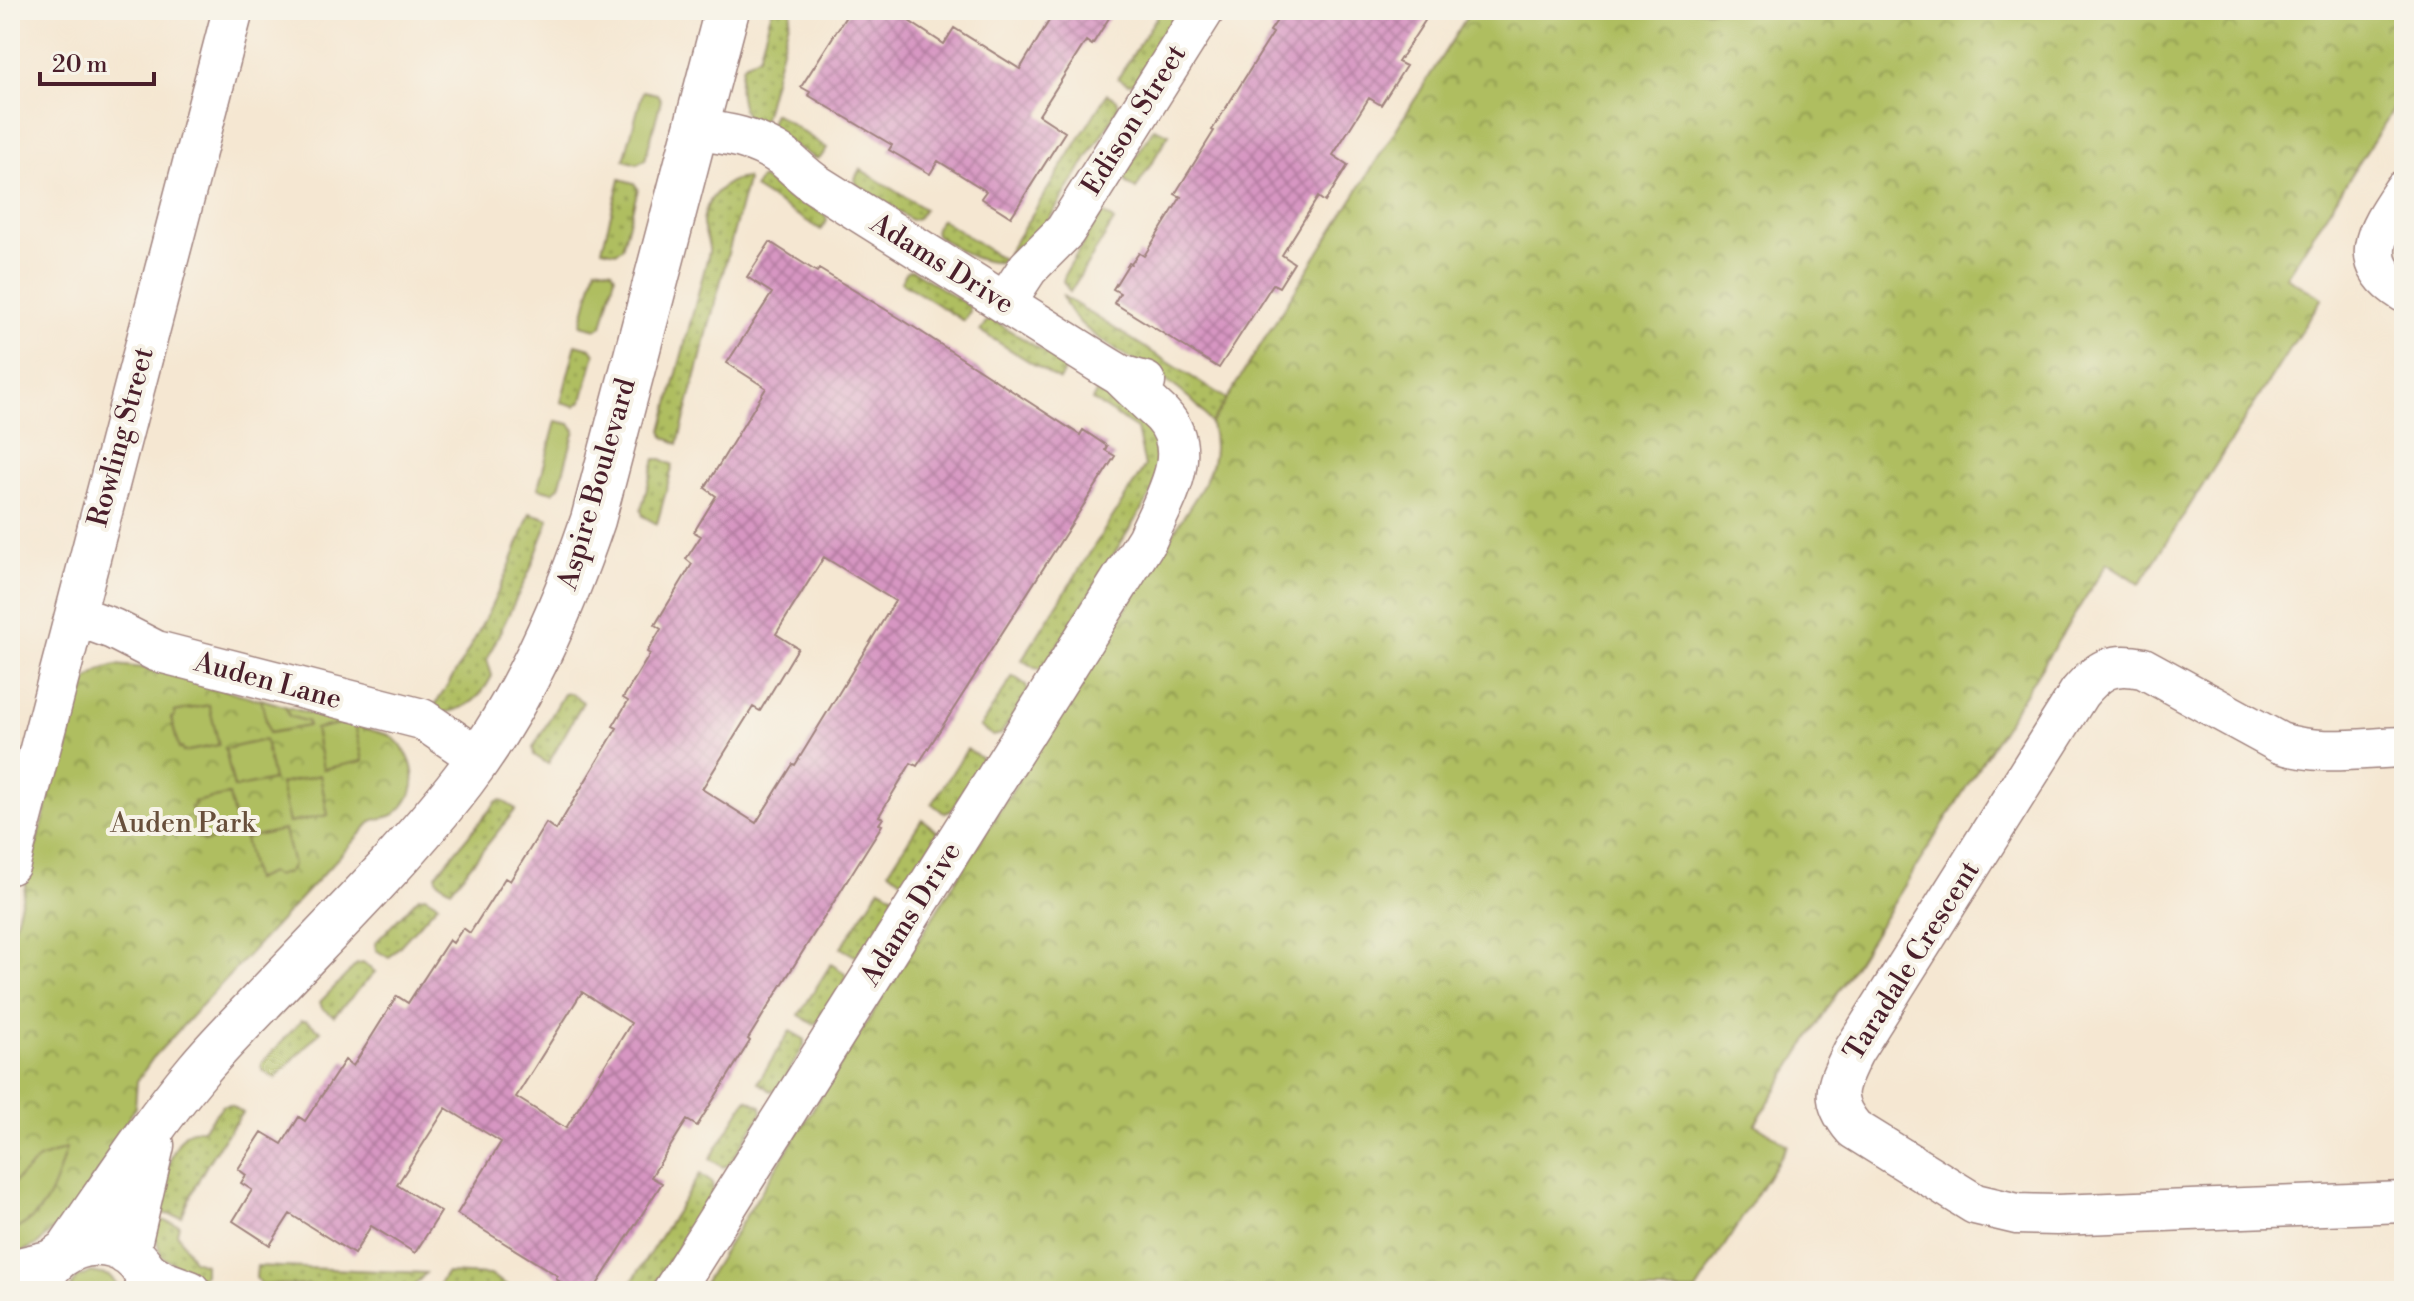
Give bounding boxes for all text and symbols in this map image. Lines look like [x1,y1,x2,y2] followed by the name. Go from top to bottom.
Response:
[40,36,154,86] scale bar
[1074,38,1194,202] street label: Edison Street
[52,50,108,80] text: 20 m
[863,206,1020,322] street label: Adams Drive
[80,343,162,530] street label: Rowling Street
[550,374,644,595] street label: Aspire Boulevard
[190,644,345,717] street label: Auden Lane
[109,806,257,841] park label: Auden Park
[853,836,969,993] street label: Adams Drive
[1836,855,1988,1067] street label: Taradale Crescent

